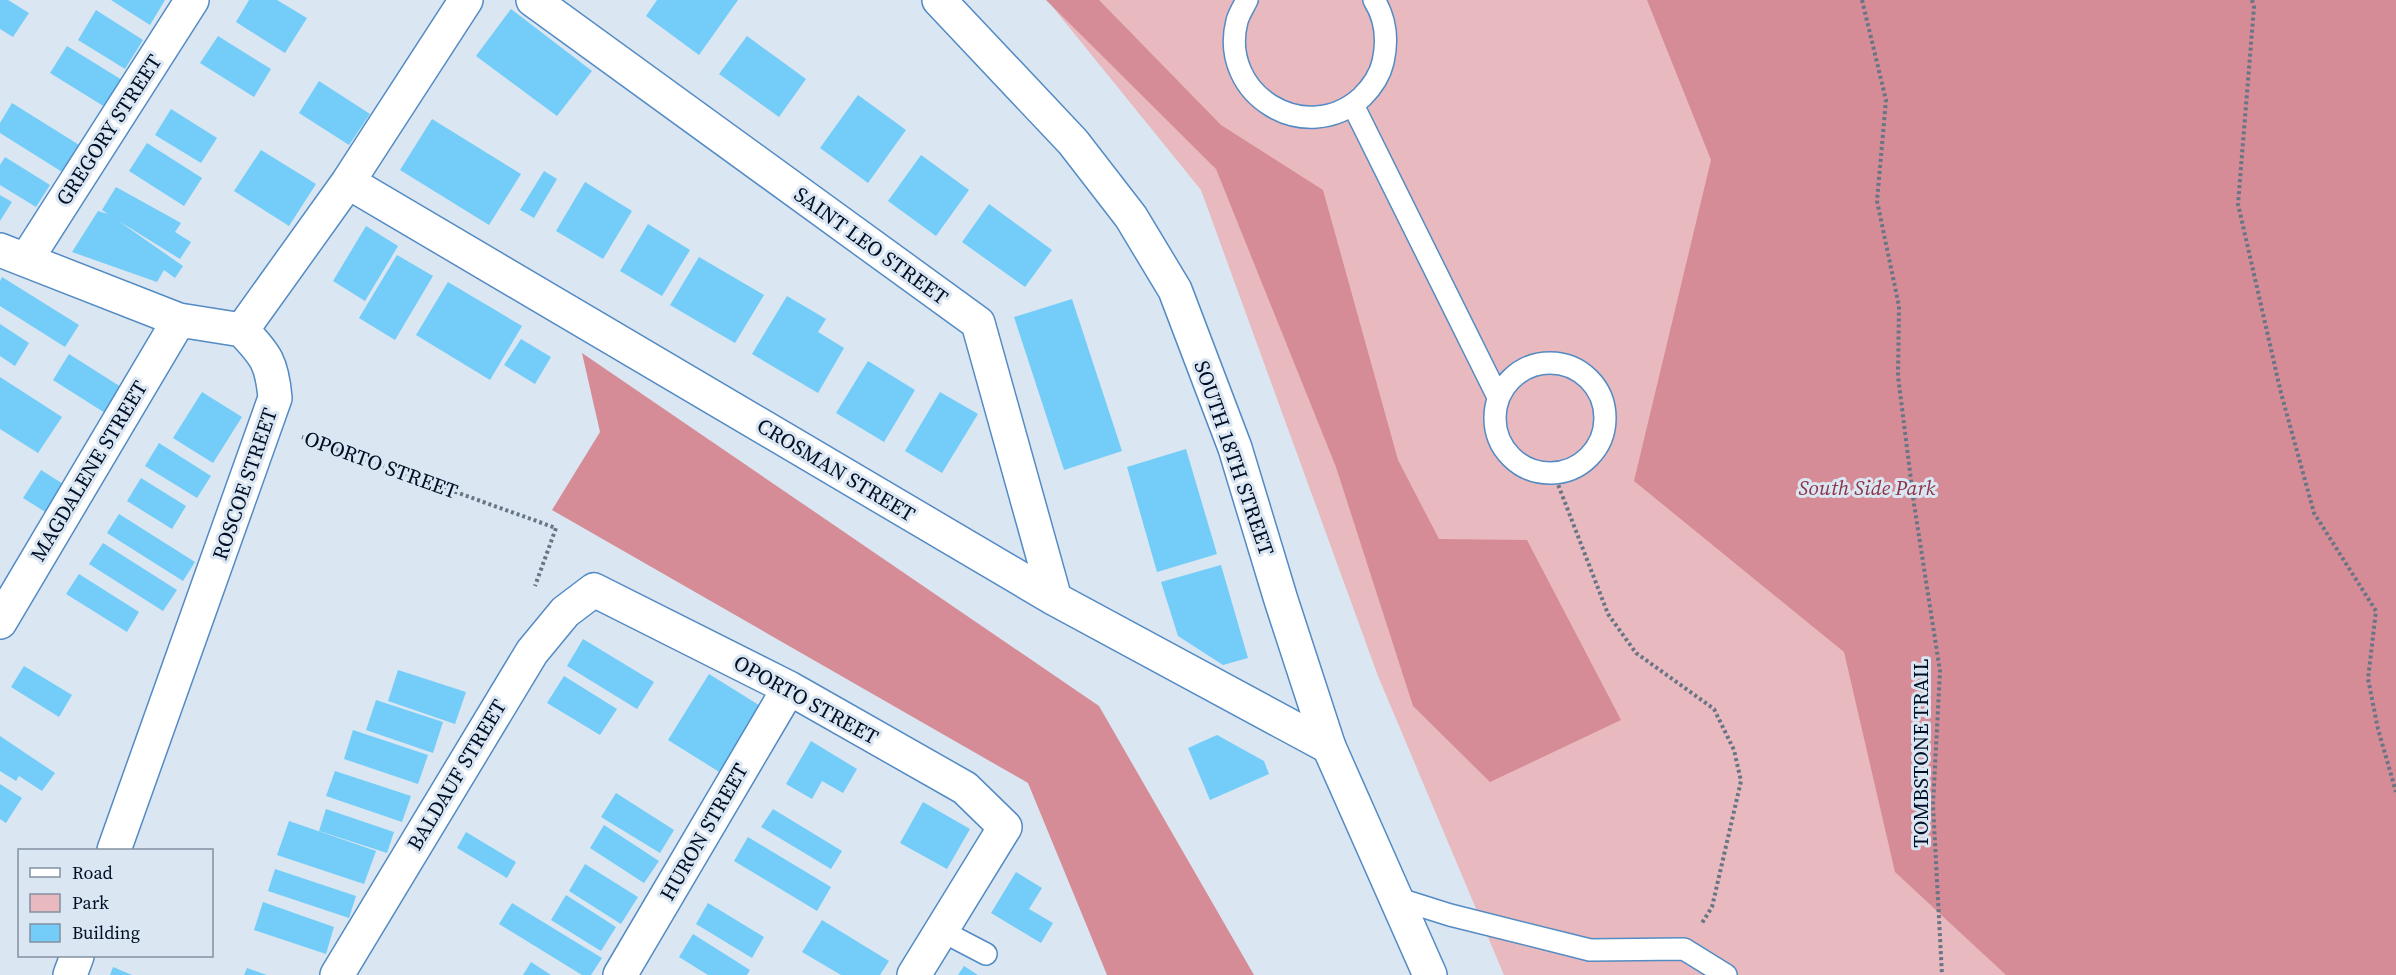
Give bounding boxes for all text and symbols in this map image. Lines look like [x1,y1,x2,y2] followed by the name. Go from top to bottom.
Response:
[49,48,168,211] street label: GREGORY STREET
[788,180,954,312] street label: SAINT LEO STREET
[1187,356,1282,559] street label: SOUTH 18TH STREET
[23,375,154,567] street label: MAGDALENE STREET
[205,404,284,564] street label: ROSCOE STREET
[752,411,921,528] street label: CROSMAN STREET
[300,423,462,506] street label: OPORTO STREET
[1799,473,1936,502] park label: South Side Park
[729,648,884,751] street label: OPORTO STREET
[1906,658,1935,848] street label: TOMBSTONE TRAIL
[400,694,513,856] street label: BALDAUF STREET
[652,757,755,906] street label: HURON STREET
[18,849,213,957] legend
[72,860,113,885] text: Road
[72,890,109,915] text: Park
[72,920,140,945] text: Building

